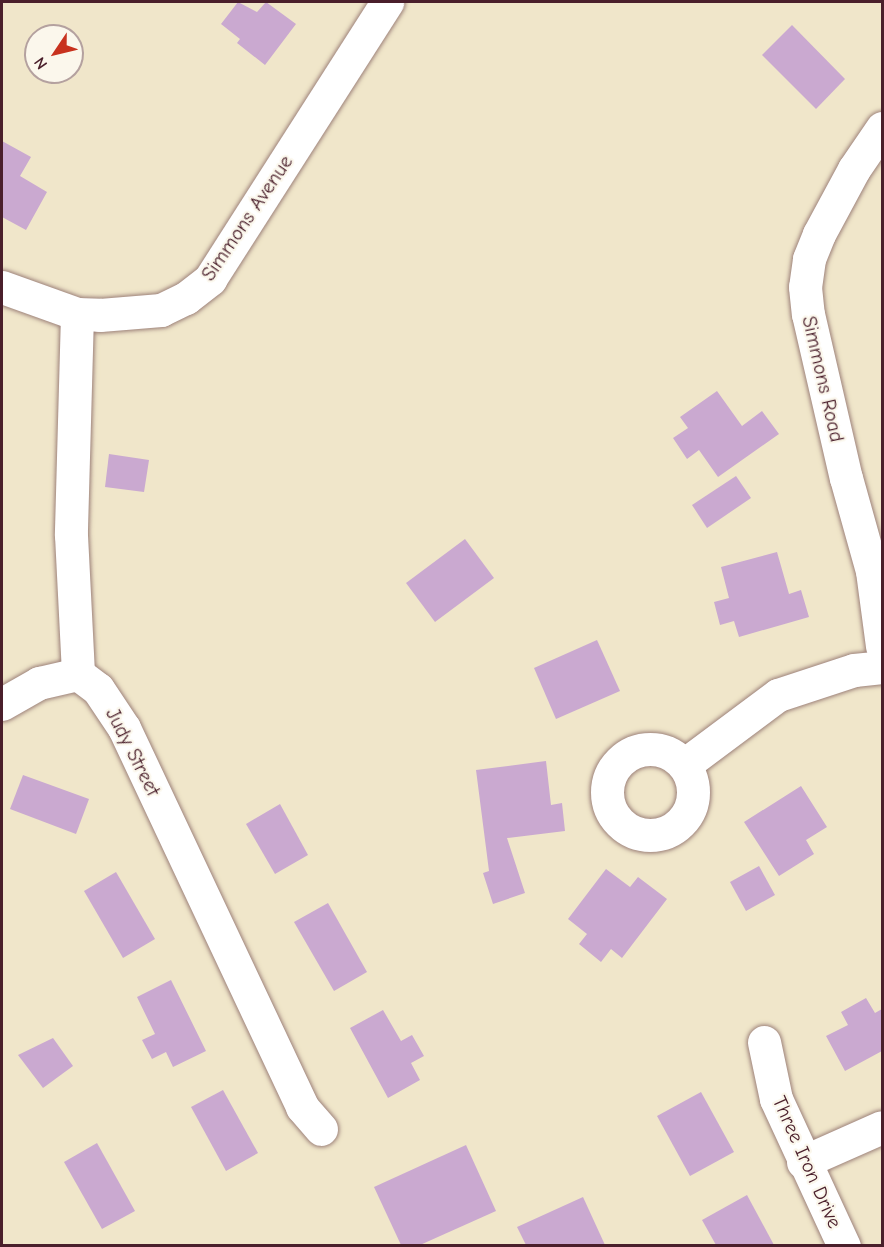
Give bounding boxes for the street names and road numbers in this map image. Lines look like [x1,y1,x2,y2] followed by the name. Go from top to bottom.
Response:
[196,151,298,285] street label: Simmons Avenue
[797,314,849,444] street label: Simmons Road
[101,704,165,800] street label: Judy Street
[767,1092,847,1232] street label: Three Iron Drive

